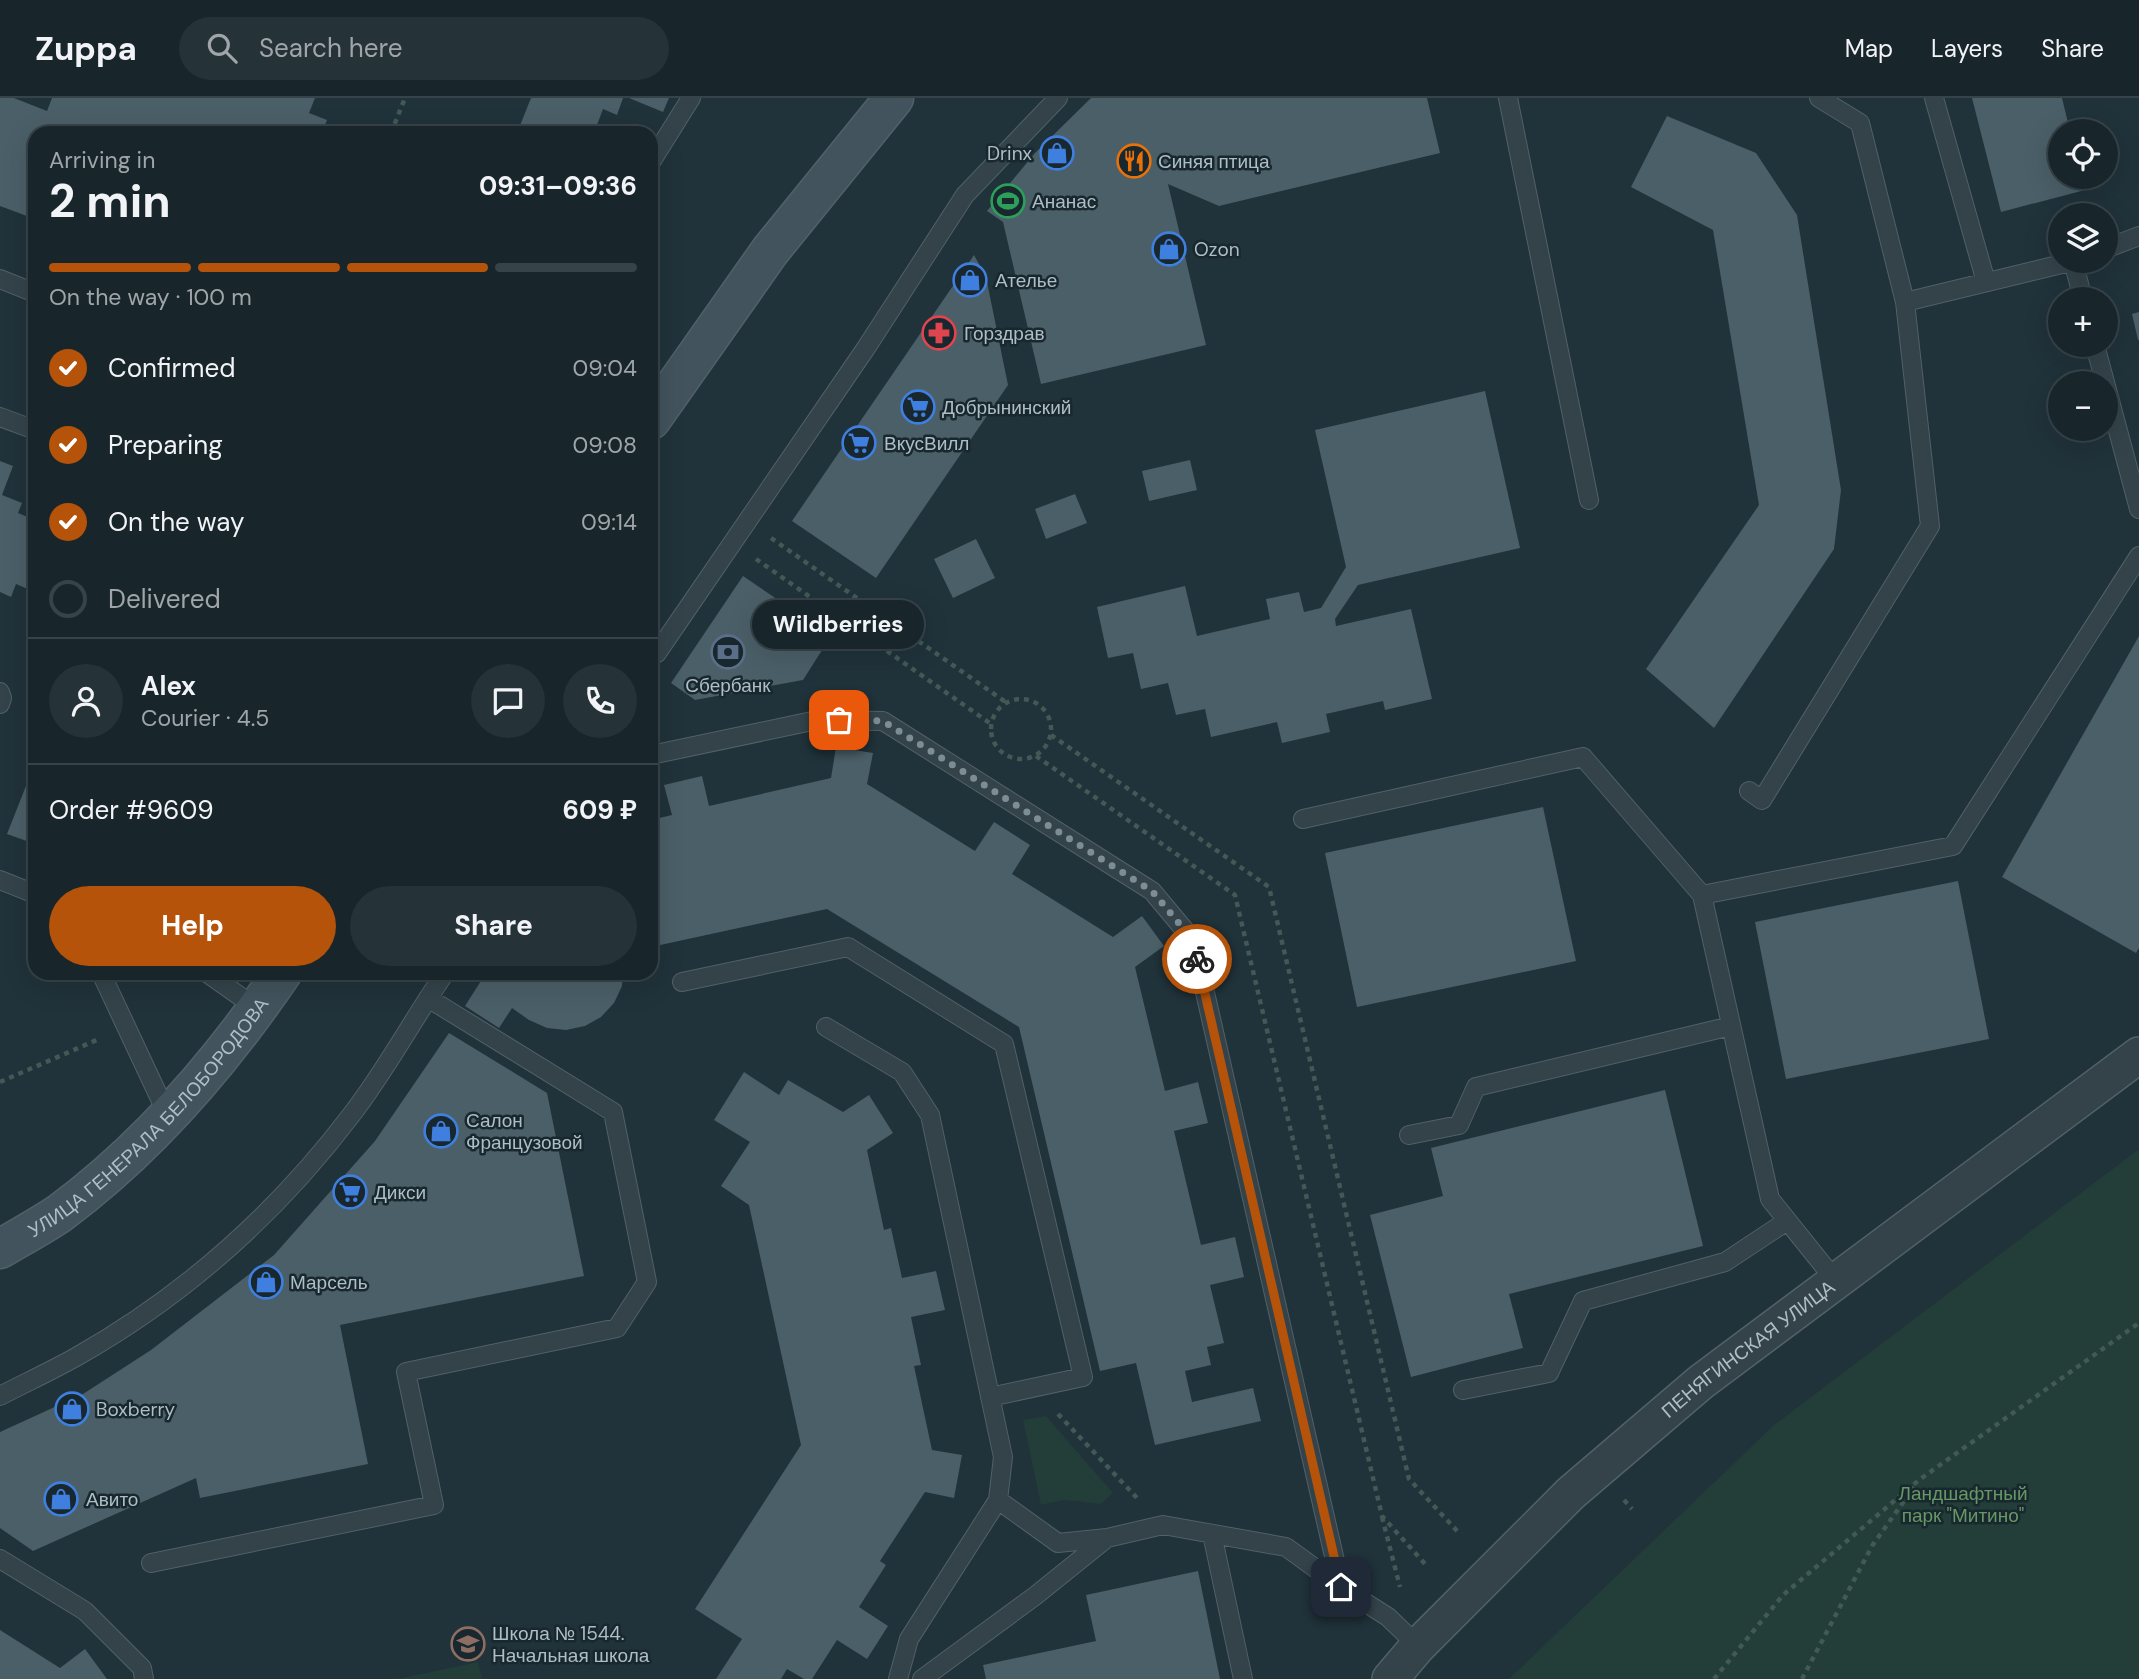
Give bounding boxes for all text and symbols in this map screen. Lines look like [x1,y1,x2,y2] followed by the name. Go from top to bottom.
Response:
[179,17,669,80] search box
[35,27,137,70] text: Zuppa
[203,29,241,67] icon: search
[259,31,402,65] text: Search here
[1845,33,1893,64] text: Map
[1931,33,2003,64] text: Layers
[2041,33,2104,64] text: Share
[2048,119,2118,441] map controls
[2048,119,2118,189] button: locate
[1038,134,1076,172] shop icon: Drinx
[987,141,1033,166] place label: Drinx
[1115,142,1153,180] restaurant icon: Синяя птица
[49,145,155,175] text: Arriving in
[1158,149,1270,174] place label: Синяя птица
[479,169,637,203] text: 09:31–09:36
[49,171,171,231] text: 2 min
[989,182,1027,220] sports icon: Ананас
[1032,189,1096,214] place label: Ананас
[2048,203,2118,273] button: layers
[1150,230,1188,268] shop icon: Ozon
[1194,237,1240,262] place label: Ozon
[951,261,989,299] shop icon: Ателье
[995,268,1057,293] place label: Ателье
[49,282,252,312] text: On the way · 100 m
[2048,287,2118,357] button: +
[920,314,958,352] pharmacy icon: Горздрав
[964,321,1045,346] place label: Горздрав
[49,349,87,387] icon: check
[108,351,235,385] text: Confirmed
[572,353,637,383] text: 09:04
[2048,371,2118,441] button: −
[899,388,937,426] supermarket icon: Добрынинский
[942,395,1071,420] place label: Добрынинский
[840,424,878,462] supermarket icon: ВкусВилл
[49,426,87,464] icon: check
[108,428,223,462] text: Preparing
[572,430,637,460] text: 09:08
[884,431,969,456] place label: ВкусВилл
[49,503,87,541] icon: check
[108,505,244,539] text: On the way
[581,507,637,537] text: 09:14
[108,582,221,616] text: Delivered
[753,601,925,650] callout: Wildberries
[772,609,904,639] text: Wildberries
[709,633,747,671] bank icon: Сбербанк
[49,664,123,738] button: person
[471,664,545,738] button: chat
[563,664,637,738] button: phone
[141,669,196,703] text: Alex
[685,673,771,698] place label: Сбербанк
[809,690,869,750] pin
[820,701,858,739] icon: bag
[141,703,269,733] text: Courier · 4.5
[49,793,214,827] text: Order #9609
[563,793,637,827] text: 609 ₽
[49,886,336,966] button: Help
[350,886,637,966] button: Share
[1162,924,1232,994] courier
[1178,940,1216,978] icon: bike
[23,992,274,1243] street label: УЛИЦА ГЕНЕРАЛА БЕЛОБОРОДОВА
[466,1108,583,1155] place label: Салон Французовой
[422,1112,460,1150] shop icon: Салон Французовой
[331,1173,369,1211] supermarket icon: Дикси
[374,1180,426,1205] place label: Дикси
[247,1263,285,1301] shop icon: Марсель
[290,1270,368,1295] place label: Марсель
[1656,1274,1840,1423] street label: ПЕНЯГИНСКАЯ УЛИЦА
[53,1390,91,1428] shop icon: Boxberry
[96,1397,175,1422] place label: Boxberry
[42,1480,80,1518] shop icon: Авито
[1898,1481,2028,1528] park label: Ландшафтный парк "Митино"
[86,1487,138,1512] place label: Авито
[1311,1557,1371,1617] pin
[1322,1568,1360,1606] icon: home
[492,1621,650,1668] place label: Школа № 1544. Начальная школа
[449,1625,487,1663] school or university icon: Школа № 1544. Начальная школа

